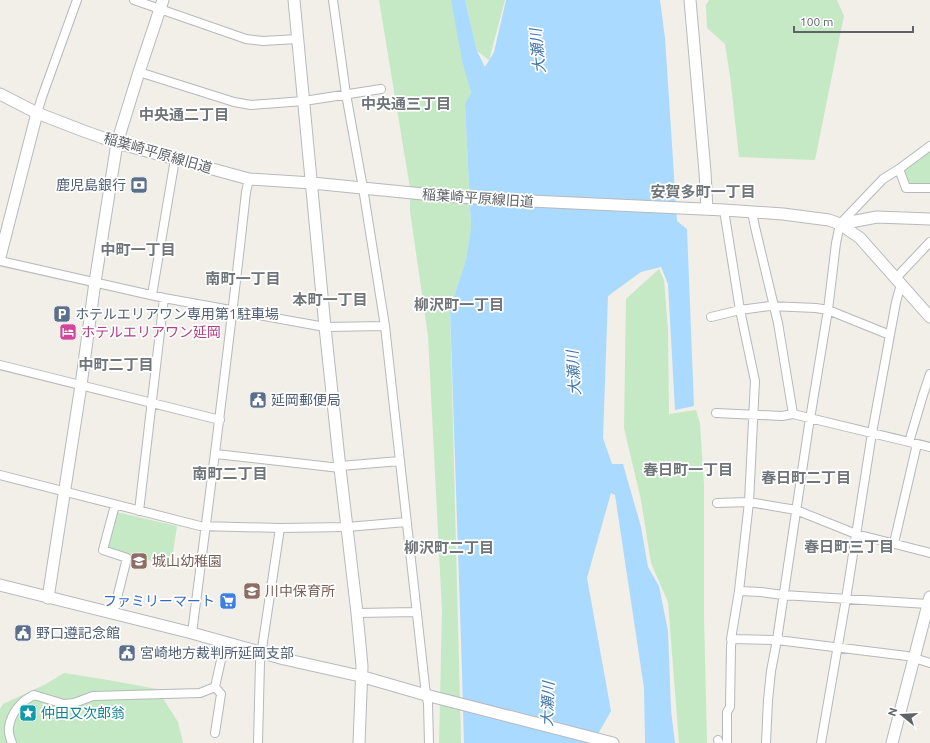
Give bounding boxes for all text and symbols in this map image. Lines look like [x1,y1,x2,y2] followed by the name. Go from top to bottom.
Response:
[794,8,913,34] scale bar
[800,15,833,28] text: 100 m
[526,26,548,74] water label: 大瀬川
[361,95,451,112] district label: 中央通三丁目
[139,106,229,123] district label: 中央通二丁目
[102,130,214,176] street label: 稲葉崎平原線旧道
[129,175,149,195] bank icon: 鹿児島銀行
[56,177,126,193] place label: 鹿児島銀行
[650,183,756,200] district label: 安賀多町一丁目
[422,186,534,210] street label: 稲葉崎平原線旧道
[100,241,176,258] district label: 中町一丁目
[205,270,281,287] district label: 南町一丁目
[292,291,368,308] district label: 本町一丁目
[414,296,504,313] district label: 柳沢町一丁目
[52,304,72,324] parking icon: ホテルエリアワン専用第1駐車場
[75,306,279,322] place label: ホテルエリアワン専用第1駐車場
[58,322,78,342] hotel icon: ホテルエリアワン延岡
[81,324,221,340] place label: ホテルエリアワン延岡
[563,348,584,396] water label: 大瀬川
[78,356,154,373] district label: 中町二丁目
[248,390,268,410] public building icon: 延岡郵便局
[271,392,341,408] place label: 延岡郵便局
[643,461,733,478] district label: 春日町一丁目
[192,465,268,482] district label: 南町二丁目
[761,469,851,486] district label: 春日町二丁目
[804,538,894,555] district label: 春日町三丁目
[404,539,494,556] district label: 柳沢町二丁目
[129,551,149,571] school or university icon: 城山幼稚園
[152,553,222,569] place label: 城山幼稚園
[242,581,262,601] school or university icon: 川中保育所
[265,583,335,599] place label: 川中保育所
[218,591,238,611] supermarket icon: ファミリーマート
[103,593,215,609] place label: ファミリーマート
[13,623,33,643] public building icon: 野口遵記念館
[36,625,120,641] place label: 野口遵記念館
[117,643,137,663] public building icon: 宮崎地方裁判所延岡支部
[140,645,294,661] place label: 宮崎地方裁判所延岡支部
[538,679,557,727] water label: 大瀬川
[882,695,922,735] north arrow
[18,703,38,723] place icon: 仲田又次郎翁
[41,705,125,721] place label: 仲田又次郎翁
[886,706,899,718] text: N

